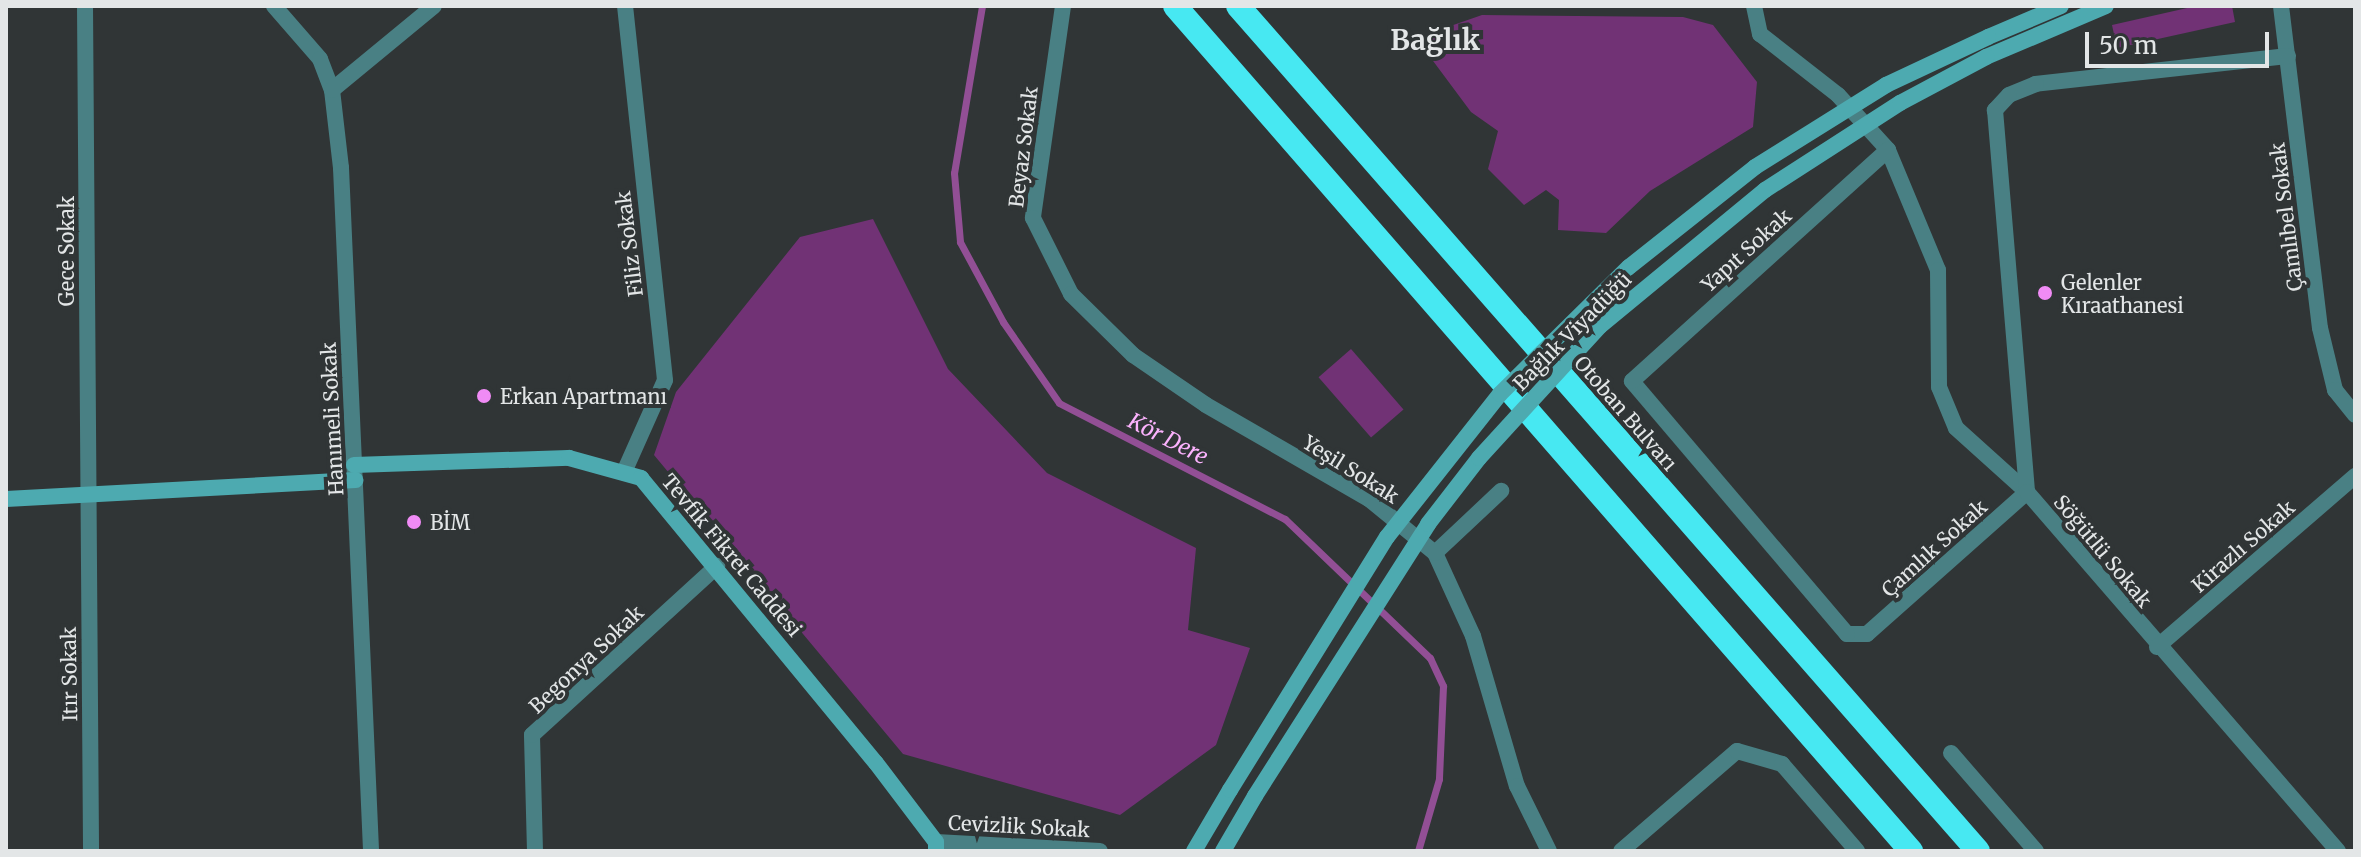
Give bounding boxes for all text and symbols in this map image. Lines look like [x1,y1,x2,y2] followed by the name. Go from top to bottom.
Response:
[2089,16,2273,66] scale bar
[1390,23,1480,57] district label: Bağlık
[2099,30,2158,61] text: 50 m
[1004,85,1042,209] street label: Beyaz Sokak
[2265,141,2307,293] street label: Çamlıbel Sokak
[611,190,647,298] street label: Filiz Sokak
[54,196,78,306] street label: Gece Sokak
[1696,203,1796,297] street label: Yapıt Sokak
[1508,267,1636,395] street label: Bağlık Viyadüğü
[2061,270,2184,317] place label: Gelenler Kıraathanesi
[2036,284,2054,302] marker: Gelenler Kıraathanesi
[316,342,348,496] street label: Hanımeli Sokak
[1570,351,1682,475] street label: Otoban Bulvarı
[500,384,667,408] place label: Erkan Apartmanı
[475,387,493,405] marker: Erkan Apartmanı
[1124,408,1212,470] water label: Kör Dere
[1299,430,1403,508] street label: Yeşil Sokak
[657,469,807,641] street label: Tevfik Fikret Caddesi
[2049,490,2157,612] street label: Söğütlü Sokak
[1876,494,1992,602] street label: Çamlık Sokak
[2187,495,2299,597] street label: Kirazlı Sokak
[430,510,470,534] place label: BİM
[405,513,423,531] marker: BİM
[524,600,648,718] street label: Begonya Sokak
[56,627,82,721] street label: Itır Sokak
[948,810,1090,842] street label: Cevizlik Sokak

